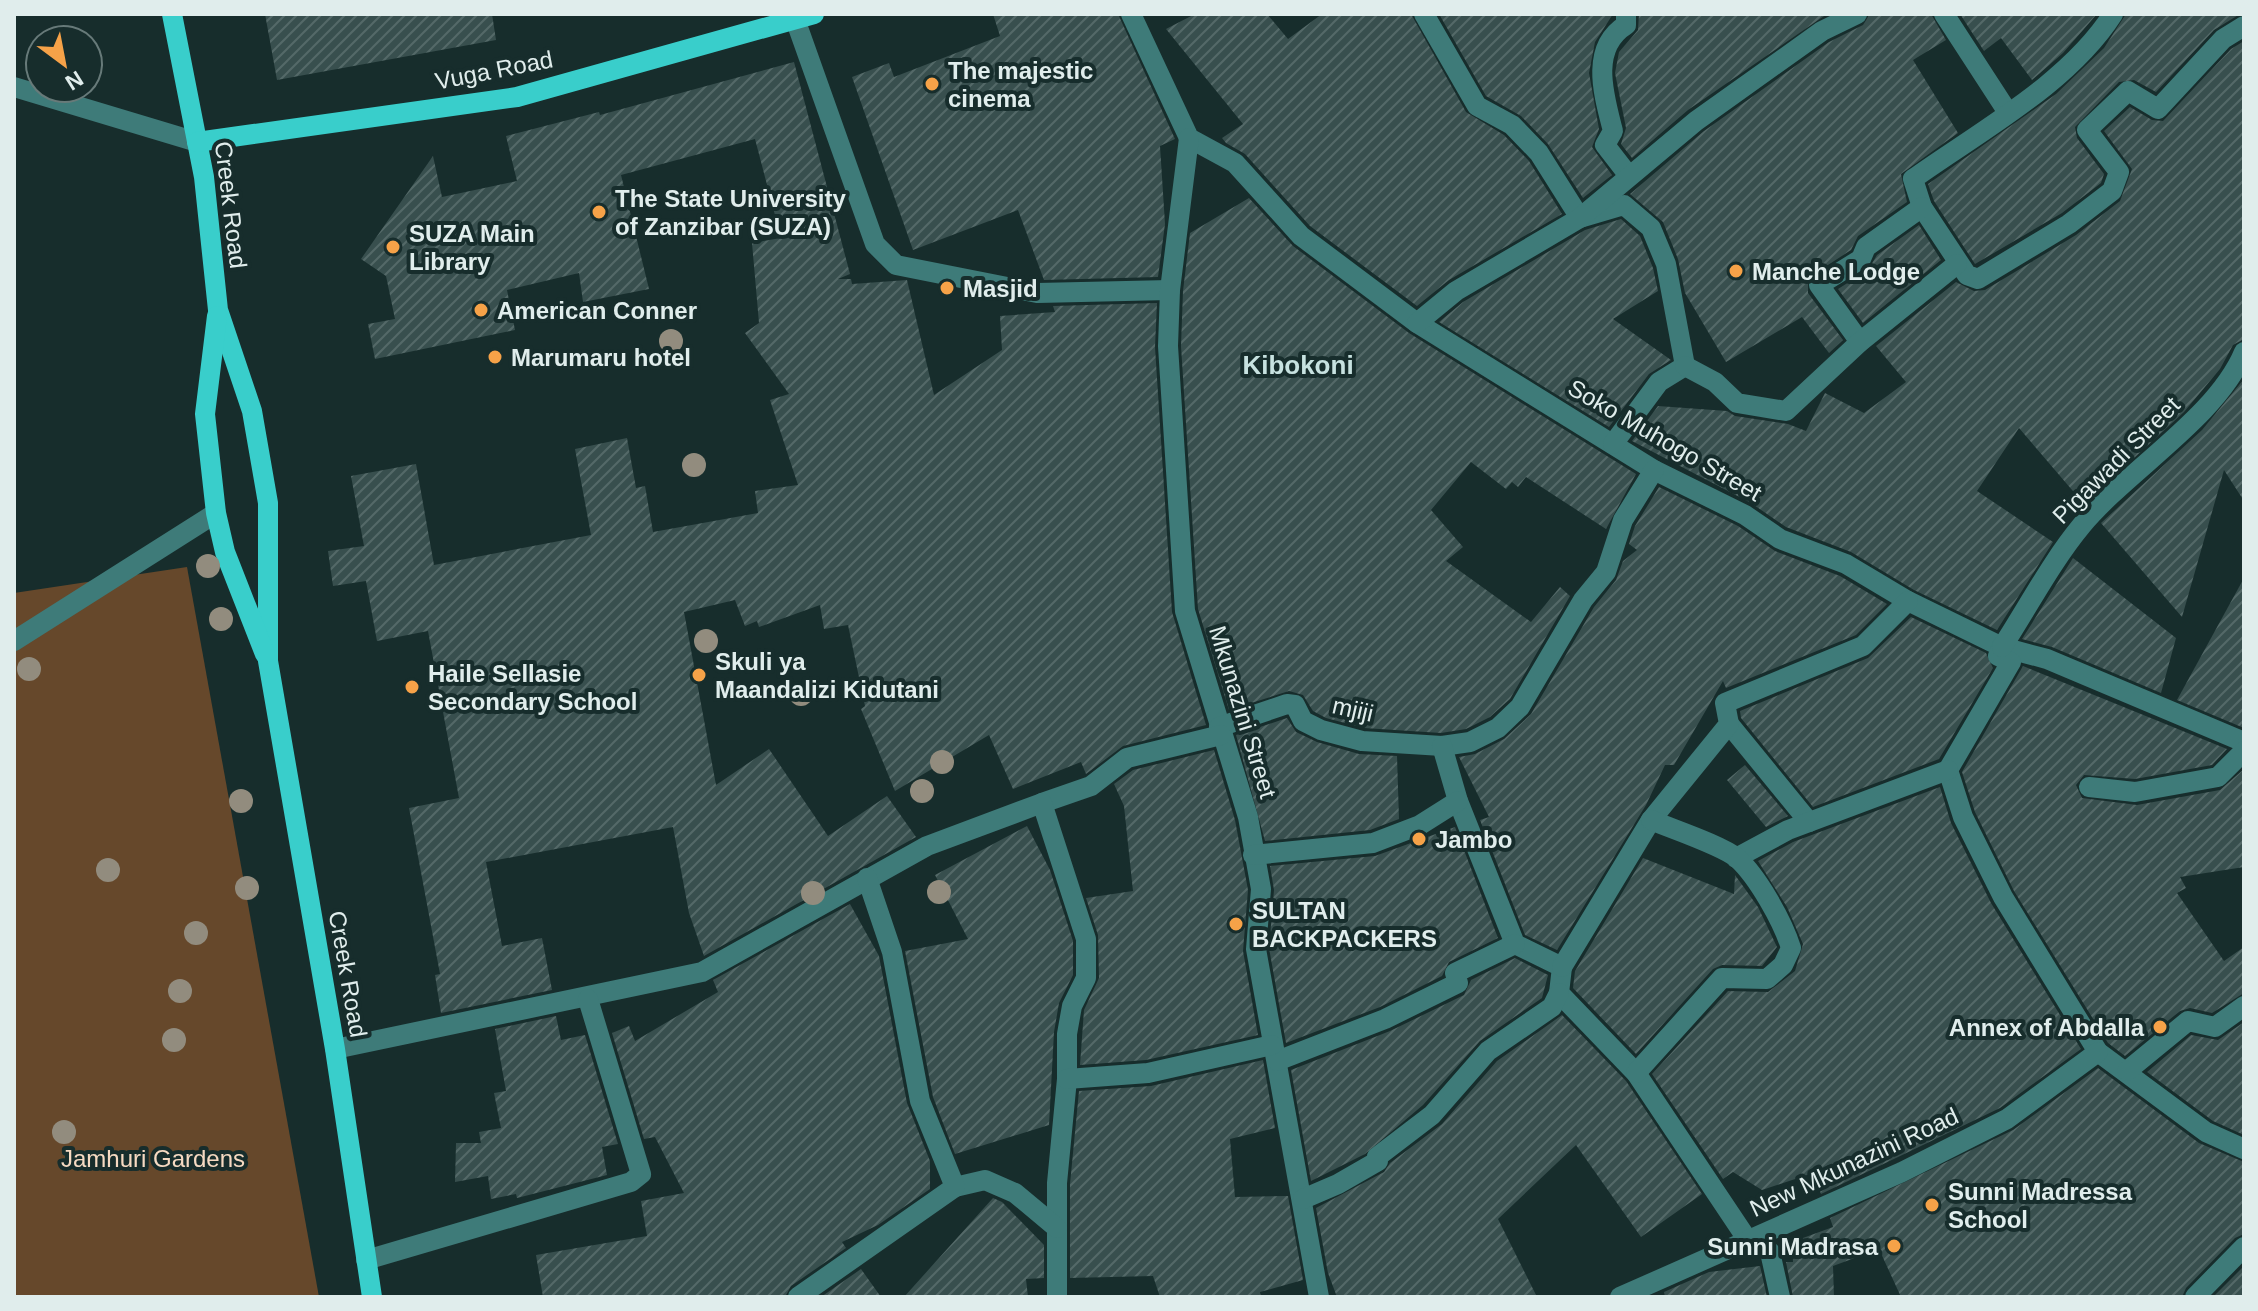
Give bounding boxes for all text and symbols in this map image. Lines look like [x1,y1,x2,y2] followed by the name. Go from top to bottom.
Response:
[24,24,104,104] north arrow
[433,45,555,95] street label: Vuga Road
[948,57,1093,112] place label: The majestic cinema
[61,66,88,95] text: N
[923,75,941,93] marker: The majestic cinema
[210,140,252,270] street label: Creek Road
[615,185,846,240] place label: The State University of Zanzibar (SUZA)
[590,203,608,221] marker: The State University of Zanzibar (SUZA)
[409,220,535,275] place label: SUZA Main Library
[384,238,402,256] marker: SUZA Main Library
[1752,258,1920,285] place label: Manche Lodge
[1727,262,1745,280] marker: Manche Lodge
[963,275,1038,302] place label: Masjid
[938,279,956,297] marker: Masjid
[497,297,697,324] place label: American Conner
[472,301,490,319] marker: American Conner
[511,344,691,371] place label: Marumaru hotel
[486,348,504,366] marker: Marumaru hotel
[1242,350,1354,380] district label: Kibokoni
[1564,374,1767,507] street label: Soko Muhogo Street
[2047,391,2185,529] street label: Pigawadi Street
[1204,623,1282,802] street label: Mkunazini Street
[715,648,939,703] place label: Skuli ya Maandalizi Kidutani
[428,660,637,715] place label: Haile Sellasie Secondary School
[690,666,708,684] marker: Skuli ya Maandalizi Kidutani
[403,678,421,696] marker: Haile Sellasie Secondary School
[1330,691,1376,727] street label: mjiji
[1435,826,1512,853] place label: Jambo
[1410,830,1428,848] marker: Jambo
[1252,897,1437,952] place label: SULTAN BACKPACKERS
[324,909,372,1039] street label: Creek Road
[1227,915,1245,933] marker: SULTAN BACKPACKERS
[1949,1014,2145,1041] place label: Annex of Abdalla
[2151,1018,2169,1036] marker: Annex of Abdalla
[1746,1102,1962,1222] street label: New Mkunazini Road
[61,1145,245,1172] park label: Jamhuri Gardens
[1948,1178,2133,1233] place label: Sunni Madressa School
[1923,1196,1941,1214] marker: Sunni Madressa School
[1707,1233,1879,1260] place label: Sunni Madrasa
[1885,1237,1903,1255] marker: Sunni Madrasa

